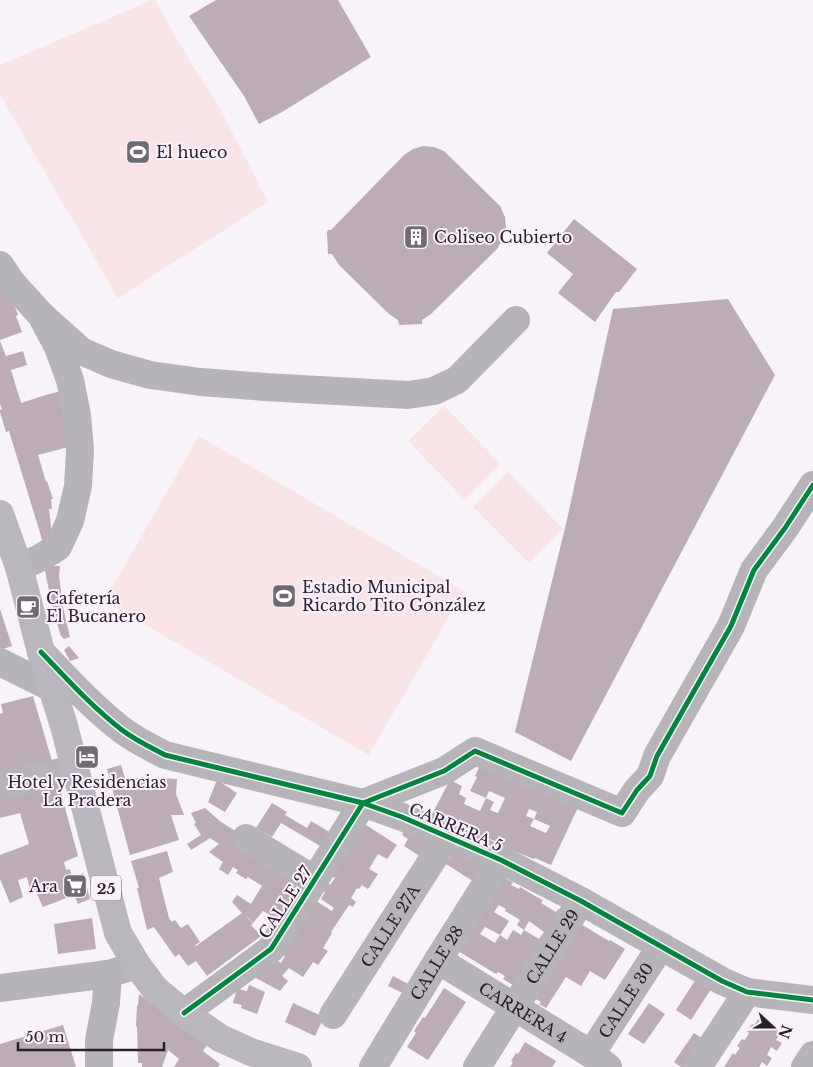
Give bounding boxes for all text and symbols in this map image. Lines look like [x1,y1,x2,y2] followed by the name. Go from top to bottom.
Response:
[125,139,151,165] sports icon: El hueco
[156,142,227,162] place label: El hueco
[403,224,429,250] building icon: Coliseo Cubierto
[434,227,572,247] place label: Coliseo Cubierto
[302,577,486,615] place label: Estadio Municipal Ricardo Tito González
[271,583,297,609] sports icon: Estadio Municipal Ricardo Tito González
[46,588,146,626] place label: Cafetería El Bucanero
[15,594,41,620] cafe icon: Cafetería El Bucanero
[74,744,100,770] hotel icon: Hotel y Residencias La Pradera
[7,772,167,810] place label: Hotel y Residencias La Pradera
[406,798,506,856] street label: CARRERA 5
[254,861,316,942] street label: CALLE 27
[62,873,88,899] supermarket icon: Ara
[28,876,58,896] place label: Ara
[91,876,121,900] road number: 25
[356,880,424,971] street label: CALLE 27A
[521,905,583,988] street label: CALLE 29
[406,922,467,1004] street label: CALLE 28
[594,959,658,1042] street label: CALLE 30
[475,978,571,1047] street label: CARRERA 4
[748,1002,798,1052] north arrow
[18,1020,164,1052] scale bar
[774,1022,796,1041] text: N
[25,1027,65,1046] text: 50 m

